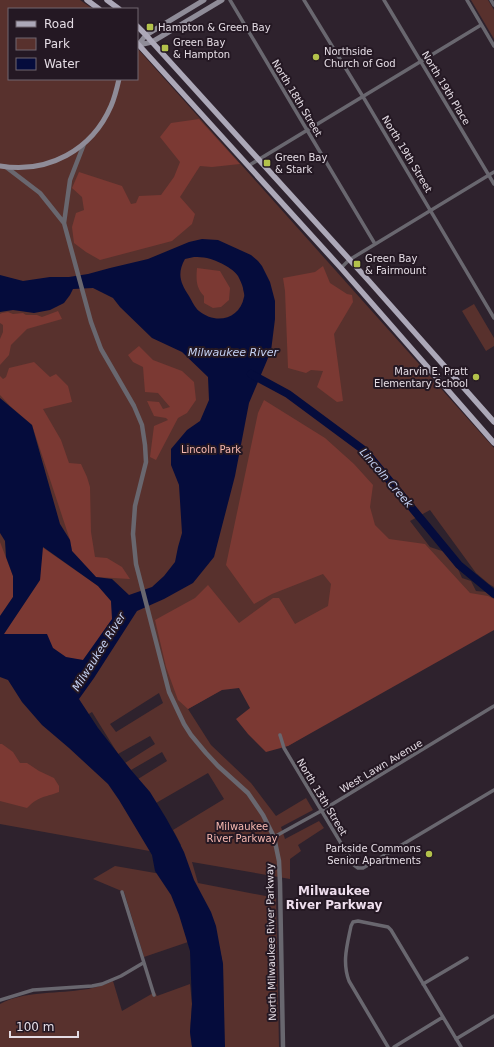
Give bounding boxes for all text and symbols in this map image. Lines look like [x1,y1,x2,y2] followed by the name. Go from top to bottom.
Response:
[8,8,138,80] legend
[44,17,74,31] text: Road
[145,22,155,32] marker: Hampton & Green Bay
[158,22,271,33] place label: Hampton & Green Bay
[44,37,70,51] text: Park
[173,37,230,60] place label: Green Bay & Hampton
[160,43,170,53] marker: Green Bay & Hampton
[324,46,396,69] place label: Northside Church of God
[420,49,472,127] street label: North 19th Place
[311,52,321,62] marker: Northside Church of God
[44,57,80,71] text: Water
[270,58,324,138] street label: North 18th Street
[380,114,434,194] street label: North 19th Street
[275,152,327,175] place label: Green Bay & Stark
[262,158,272,168] marker: Green Bay & Stark
[365,253,426,276] place label: Green Bay & Fairmount
[352,259,362,269] marker: Green Bay & Fairmount
[188,346,280,359] water label: Milwaukee River
[374,366,468,389] place label: Marvin E. Pratt Elementary School
[471,372,481,382] marker: Marvin E. Pratt Elementary School
[181,444,241,455] park label: Lincoln Park
[357,446,416,511] water label: Lincoln Creek
[70,609,129,694] water label: Milwaukee River
[338,737,424,795] street label: West Lawn Avenue
[295,757,349,837] street label: North 13th Street
[207,821,278,844] park label: Milwaukee River Parkway
[325,843,421,866] place label: Parkside Commons Senior Apartments
[424,849,434,859] marker: Parkside Commons Senior Apartments
[264,863,278,1021] street label: North Milwaukee River Parkway
[286,884,382,912] district label: Milwaukee River Parkway
[10,1013,78,1039] scale bar
[16,1020,54,1034] text: 100 m

